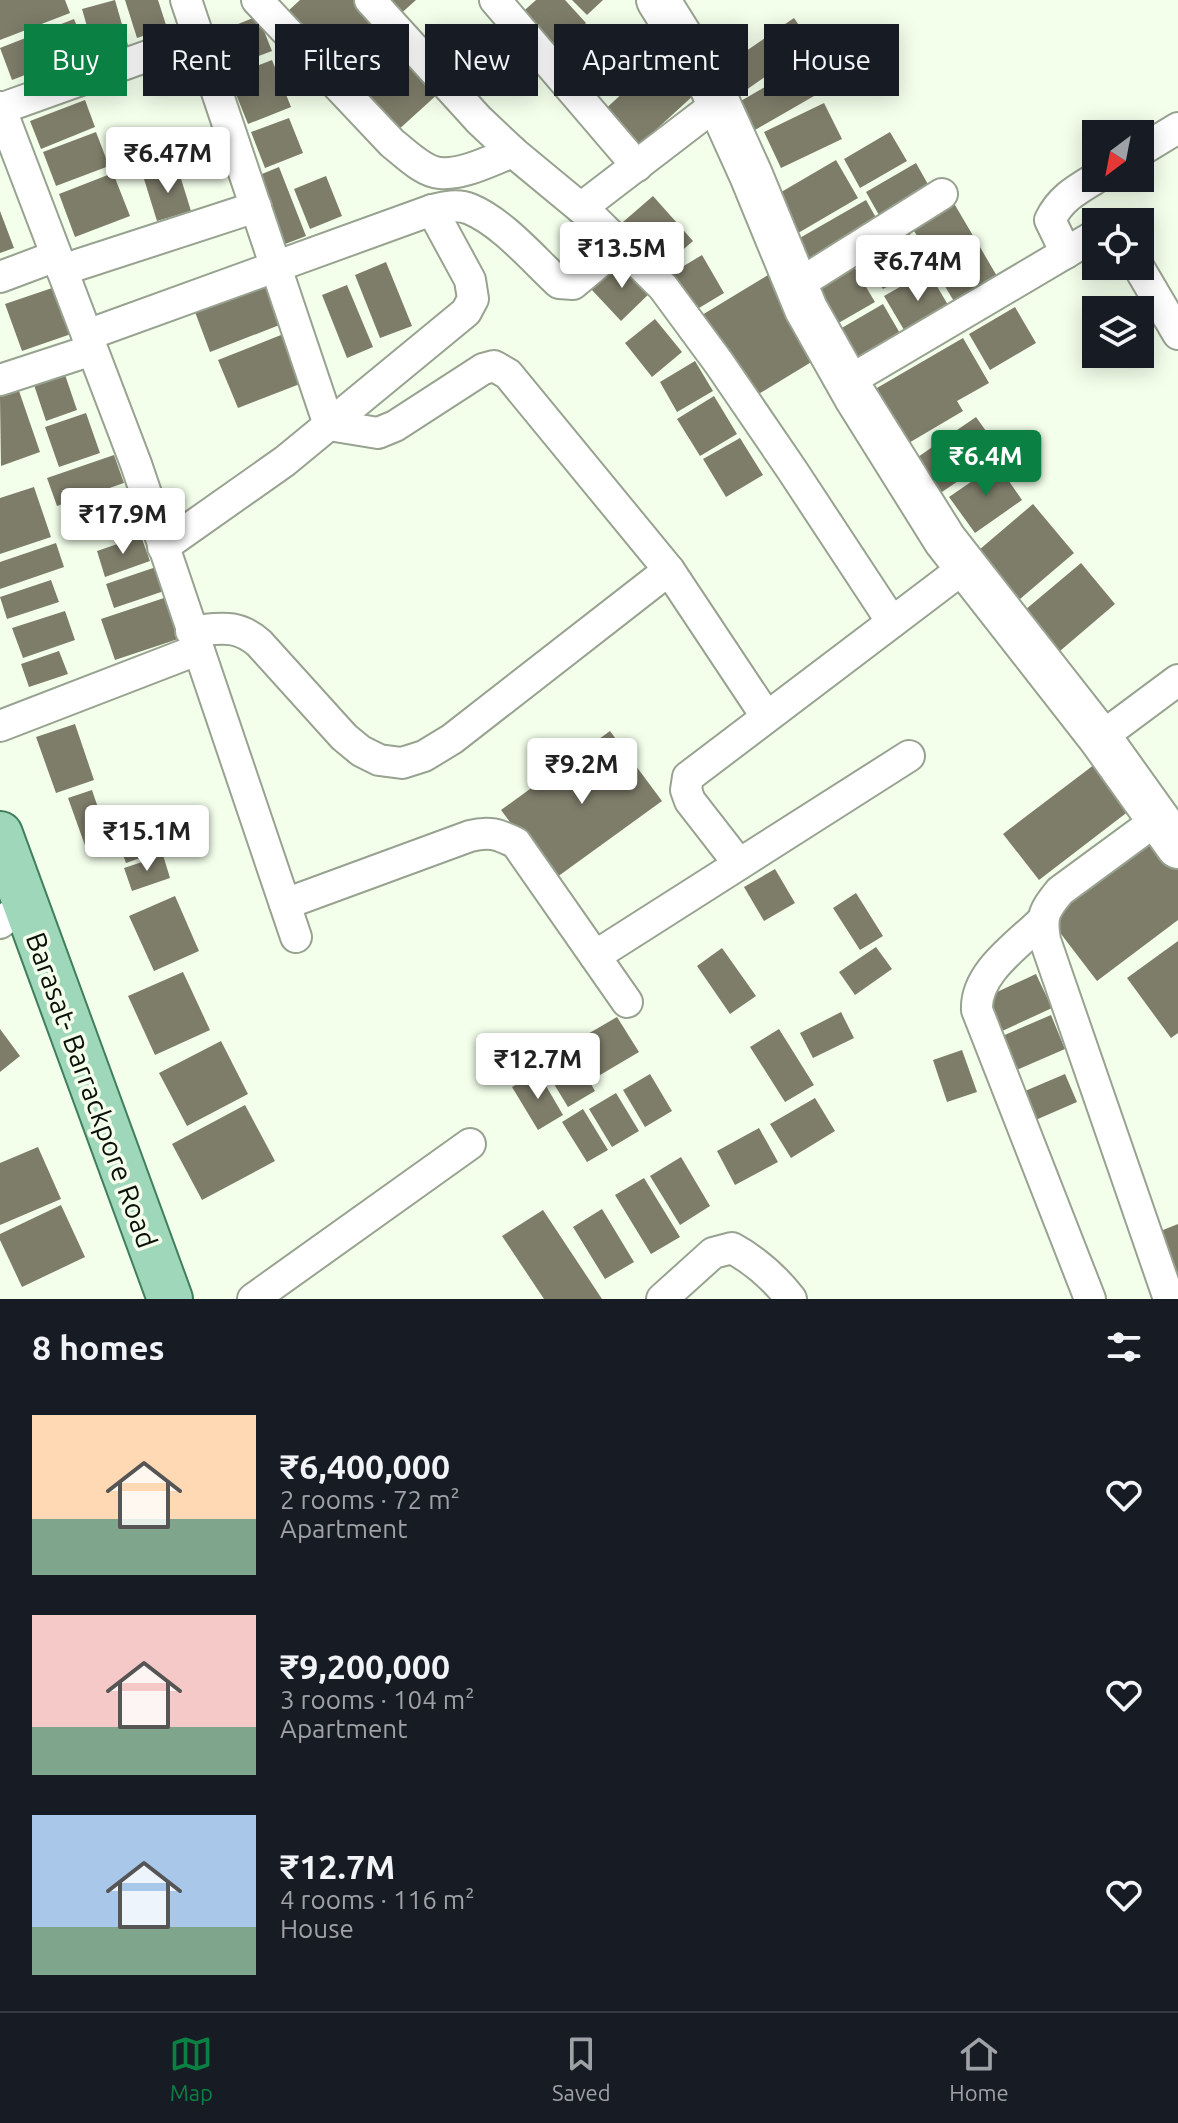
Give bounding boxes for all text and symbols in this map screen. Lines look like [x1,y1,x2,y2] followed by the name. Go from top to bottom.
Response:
[24,24,127,96] chip: Buy
[143,24,259,96] chip: Rent
[275,24,409,96] chip: Filters
[425,24,538,96] chip: New
[554,24,748,96] chip: Apartment
[764,24,899,96] chip: House
[1082,120,1154,192] north arrow
[1082,120,1154,368] map controls
[103,127,233,195] pin: ₹6.47M
[124,138,212,167] text: ₹6.47M
[1082,208,1154,280] button: locate
[557,222,687,290] pin: ₹13.5M
[578,233,666,262] text: ₹13.5M
[853,235,983,303] pin: ₹6.74M
[874,246,962,275] text: ₹6.74M
[1082,296,1154,368] button: layers
[930,430,1042,498] pin: ₹6.4M
[949,441,1023,470] text: ₹6.4M
[58,488,188,556] pin: ₹17.9M
[79,499,167,528] text: ₹17.9M
[526,738,638,806] pin: ₹9.2M
[545,749,619,778] text: ₹9.2M
[82,805,212,873] pin: ₹15.1M
[103,816,191,845] text: ₹15.1M
[20,928,164,1252] street label: Barasat- Barrackpore Road
[473,1033,603,1101] pin: ₹12.7M
[494,1044,582,1073] text: ₹12.7M
[1102,1325,1146,1369] icon: filters
[32,1328,165,1366] text: 8 homes
[96,1447,192,1543] icon: home
[280,1447,450,1485] text: ₹6,400,000
[1102,1473,1146,1517] icon: heart
[280,1485,460,1514] text: 2 rooms · 72 m²
[280,1514,407,1543] text: Apartment
[96,1647,192,1743] icon: home
[280,1647,450,1685] text: ₹9,200,000
[1102,1673,1146,1717] icon: heart
[280,1685,475,1714] text: 3 rooms · 104 m²
[280,1714,407,1743] text: Apartment
[96,1847,192,1943] icon: home
[280,1847,395,1885] text: ₹12.7M
[1102,1873,1146,1917] icon: heart
[280,1885,475,1914] text: 4 rooms · 116 m²
[280,1914,354,1943] text: House
[169,2032,213,2105] tab: Map
[552,2032,611,2105] tab: Saved
[949,2032,1009,2105] tab: Home

